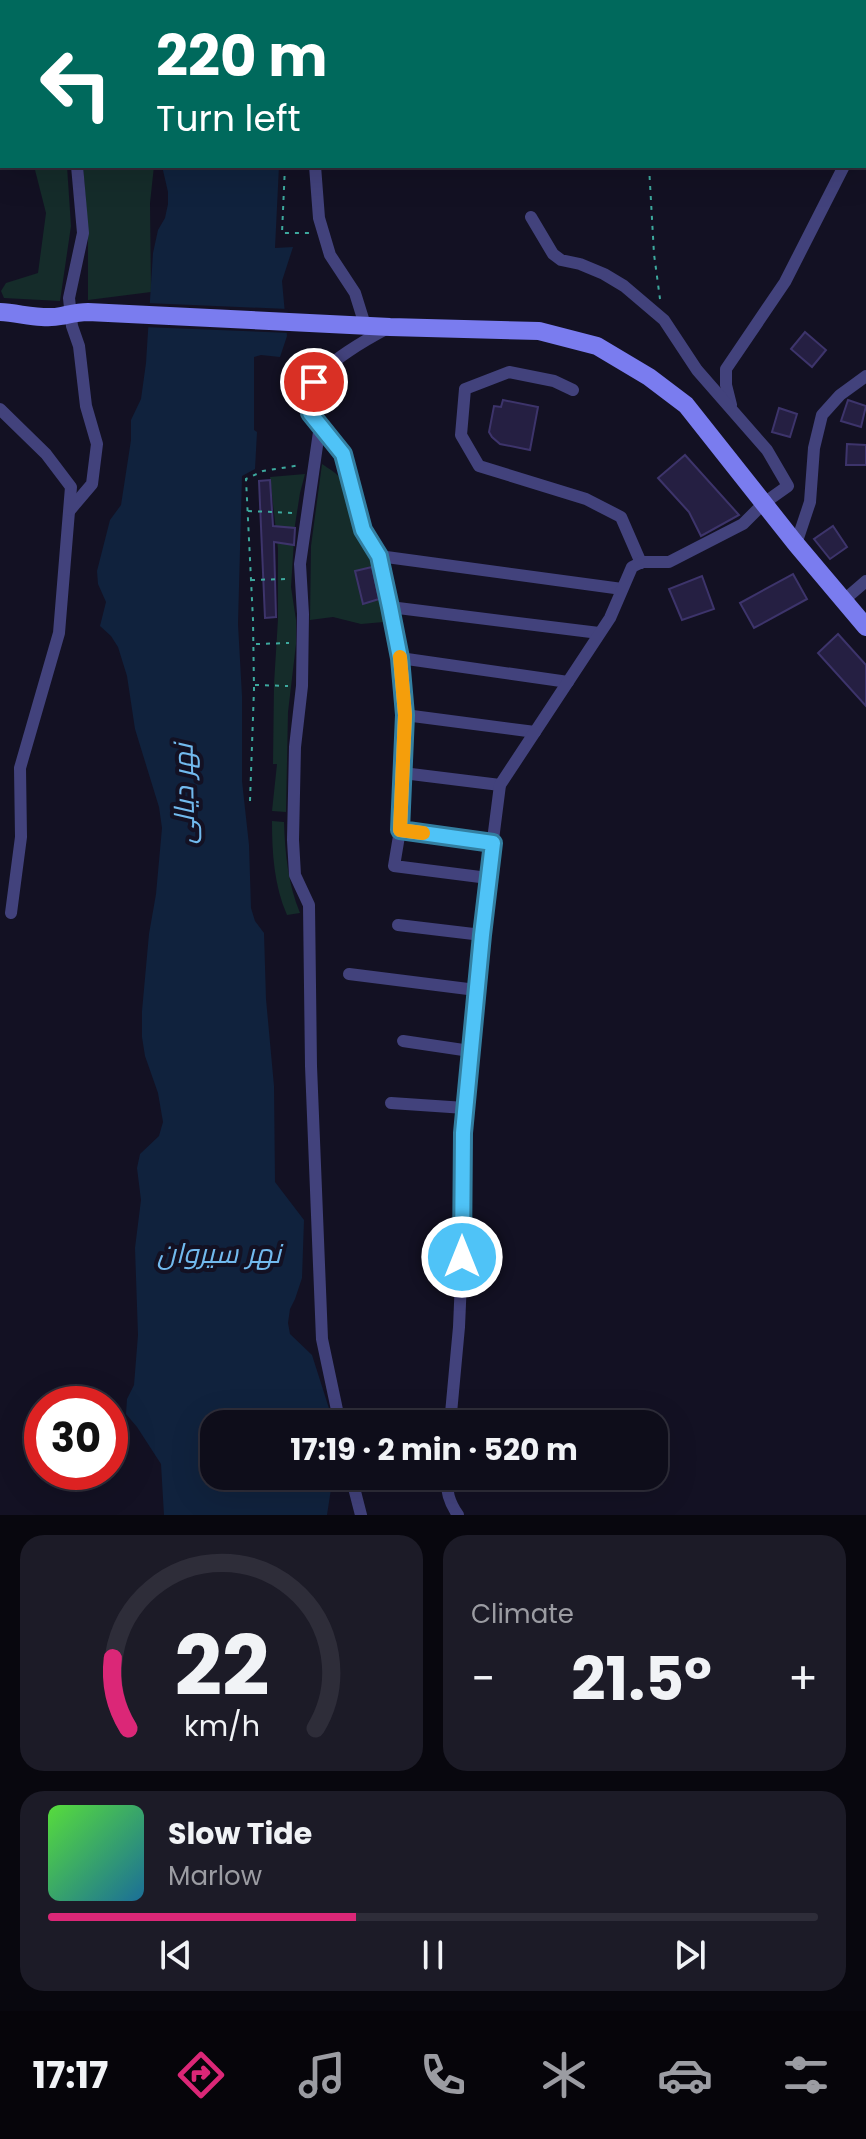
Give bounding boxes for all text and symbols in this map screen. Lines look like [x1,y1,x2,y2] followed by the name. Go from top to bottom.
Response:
[156,17,328,96] text: 220 m
[24,32,128,136] icon: left
[156,93,301,144] text: Turn left
[280,348,348,416] pin
[292,360,336,404] icon: arrive
[164,741,204,845] water label: نهر ديالى
[420,1215,504,1299] position arrow
[157,1234,283,1273] water label: نهر سیروان
[24,1386,128,1490] speed limit sign: 30
[290,1428,578,1471] text: 17:19 · 2 min · 520 m
[471,1596,574,1632] text: Climate
[174,1608,269,1724] text: 22
[571,1637,712,1721] text: 21.5°
[471,1648,495,1709] text: −
[788,1648,818,1709] text: +
[183,1706,260,1746] text: km/h
[168,1812,312,1855] text: Slow Tide
[168,1858,262,1894] text: Marlow
[154,1933,198,1977] icon: previous
[411,1933,455,1977] icon: pause
[668,1933,712,1977] icon: next
[173,2047,229,2103] icon: directions
[294,2047,350,2103] icon: music
[415,2047,471,2103] icon: phone
[536,2047,592,2103] icon: climate
[657,2047,713,2103] icon: car
[778,2047,834,2103] icon: filters
[32,2050,108,2101] text: 17:17

